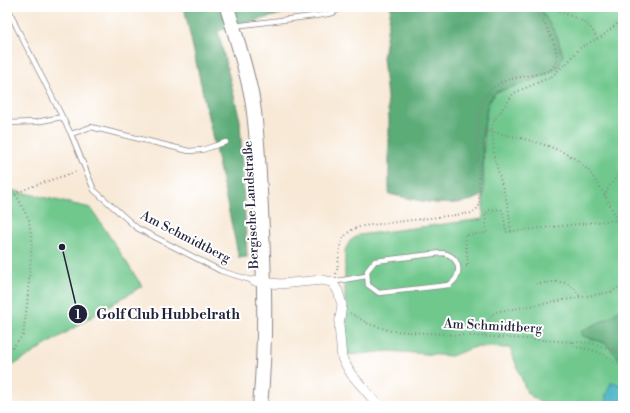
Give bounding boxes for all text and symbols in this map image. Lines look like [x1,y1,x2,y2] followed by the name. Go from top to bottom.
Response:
[240,140,262,270] street label: Bergische Landstraße
[137,207,233,267] street label: Am Schmidtberg
[68,301,248,327] callout: Golf Club Hubbelrath
[96,306,240,324] text: Golf Club Hubbelrath
[75,308,81,323] text: 1
[442,315,543,337] street label: Am Schmidtberg

